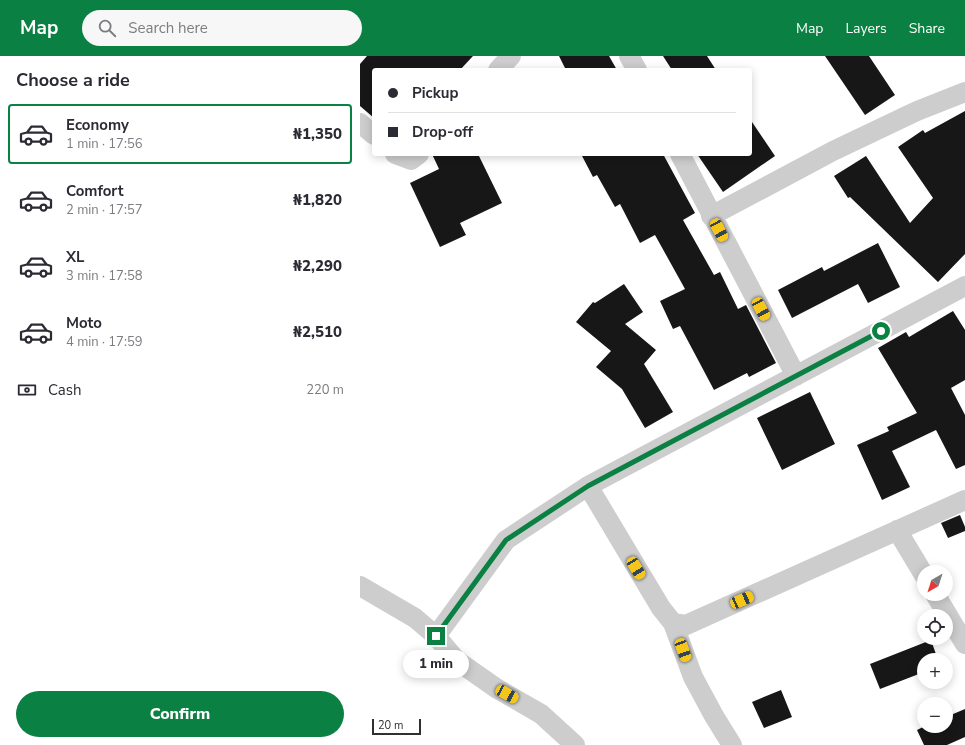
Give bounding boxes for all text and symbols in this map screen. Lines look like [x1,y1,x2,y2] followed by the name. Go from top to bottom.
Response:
[82,10,362,46] search box
[20,15,58,41] text: Map
[96,17,118,39] icon: search
[128,18,208,38] text: Search here
[796,19,823,38] text: Map
[845,19,887,38] text: Layers
[909,19,945,38] text: Share
[16,68,130,92] text: Choose a ride
[412,83,458,103] text: Pickup
[66,115,129,135] text: Economy
[18,116,54,152] icon: car
[412,122,473,142] text: Drop-off
[293,124,342,144] text: ₦1,350
[66,135,142,153] text: 1 min · 17:56
[66,181,123,201] text: Comfort
[18,182,54,218] icon: car
[293,190,342,210] text: ₦1,820
[66,201,142,219] text: 2 min · 17:57
[708,217,730,243] car
[66,247,85,267] text: XL
[18,248,54,284] icon: car
[293,256,342,276] text: ₦2,290
[66,267,142,285] text: 3 min · 17:58
[750,296,772,322] car
[66,313,102,333] text: Moto
[18,314,54,350] icon: car
[293,322,342,342] text: ₦2,510
[872,322,890,340] route start
[66,333,142,351] text: 4 min · 17:59
[16,379,38,401] icon: cash
[48,380,82,400] text: Cash
[306,381,344,399] text: 220 m
[625,555,647,581] car
[917,565,953,601] north arrow
[917,565,953,733] map controls
[729,590,755,610] car
[917,609,953,645] button: locate
[427,627,445,645] route end
[673,637,693,663] car
[403,650,469,678] callout: 1 min
[917,653,953,689] button: +
[419,655,453,673] text: 1 min
[494,683,520,705] car
[16,691,344,737] button: Confirm
[917,697,953,733] button: −
[372,717,421,736] scale bar
[378,718,403,733] text: 20 m

